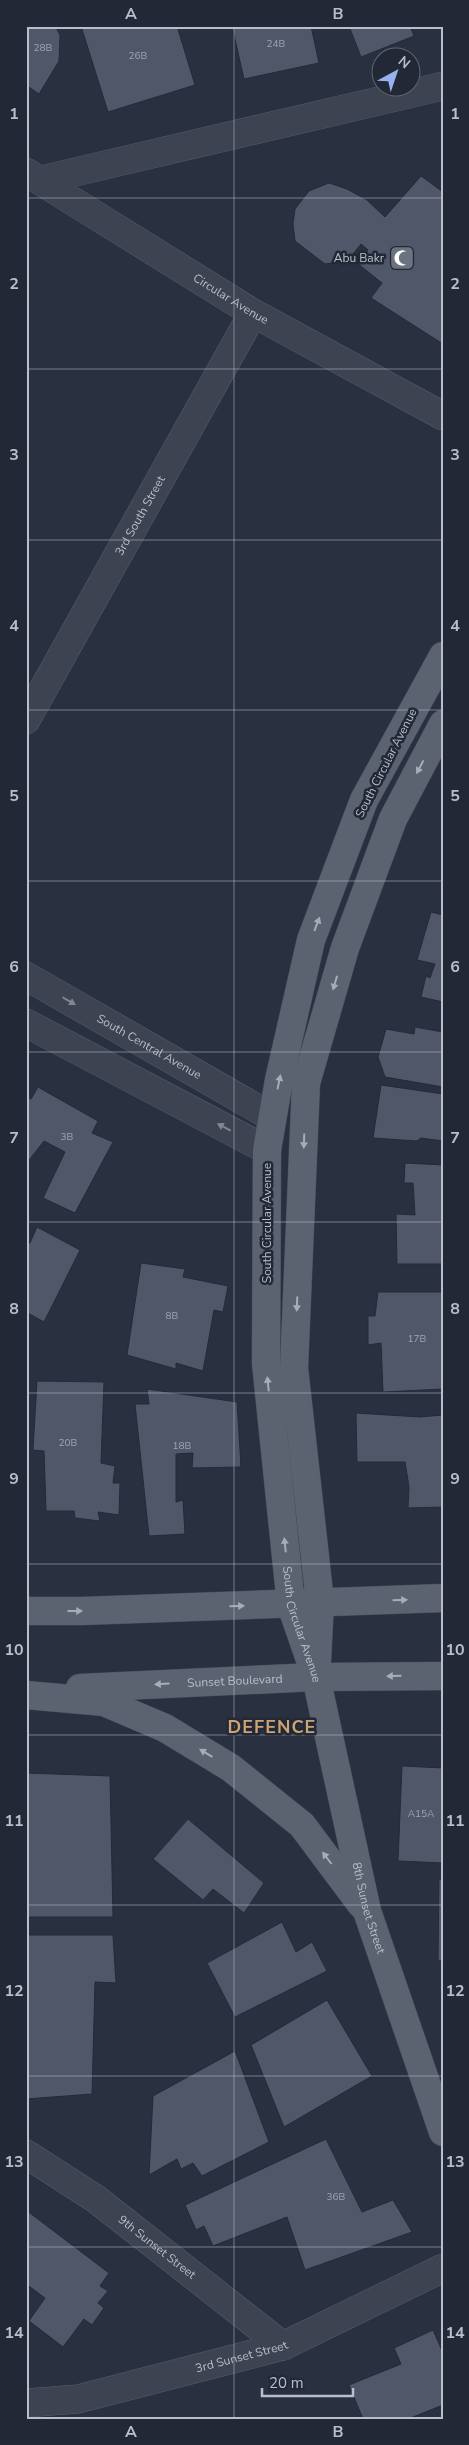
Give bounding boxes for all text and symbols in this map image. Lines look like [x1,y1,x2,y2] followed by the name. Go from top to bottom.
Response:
[125,3,137,25] text: A
[332,3,344,25] text: B
[267,37,286,51] house number: 24B
[34,41,53,55] house number: 28B
[372,48,422,98] north arrow
[129,49,148,63] house number: 26B
[394,52,414,73] text: N
[9,103,19,125] text: 1
[450,103,460,125] text: 1
[389,245,415,271] mosque icon: Abu Bakr
[334,250,385,266] place label: Abu Bakr
[190,270,271,328] street label: Circular Avenue
[9,273,19,295] text: 2
[450,273,460,295] text: 2
[9,444,19,466] text: 3
[450,444,460,466] text: 3
[111,472,169,559] street label: 3rd South Street
[9,615,19,637] text: 4
[450,615,460,637] text: 4
[352,706,420,820] street label: South Circular Avenue
[416,760,424,774] one-way arrow
[9,785,19,807] text: 5
[450,785,460,807] text: 5
[314,917,321,932] one-way arrow
[9,956,19,978] text: 6
[450,956,460,978] text: 6
[330,975,338,990] one-way arrow
[62,996,75,1005] one-way arrow
[94,1010,204,1083] street label: South Central Avenue
[275,1074,283,1090] one-way arrow
[218,1123,231,1132] one-way arrow
[9,1127,19,1149] text: 7
[450,1127,460,1149] text: 7
[61,1130,74,1144] house number: 3B
[299,1133,307,1149] one-way arrow
[259,1163,275,1283] street label: South Circular Avenue
[293,1296,301,1312] one-way arrow
[9,1298,19,1320] text: 8
[450,1298,460,1320] text: 8
[166,1309,179,1323] house number: 8B
[408,1332,427,1346] house number: 17B
[264,1375,272,1391] one-way arrow
[59,1436,78,1450] house number: 20B
[173,1439,192,1453] house number: 18B
[9,1468,19,1490] text: 9
[450,1468,460,1490] text: 9
[281,1537,289,1553] one-way arrow
[279,1565,325,1684] street label: South Circular Avenue
[392,1595,408,1603] one-way arrow
[230,1602,246,1610] one-way arrow
[67,1607,83,1615] one-way arrow
[4,1639,24,1661] text: 10
[445,1639,465,1661] text: 10
[187,1671,283,1691] street label: Sunset Boulevard
[386,1672,402,1680] one-way arrow
[153,1681,169,1689] one-way arrow
[228,1715,316,1739] district label: DEFENCE
[199,1748,212,1757] one-way arrow
[408,1807,435,1821] house number: A15A
[4,1810,24,1832] text: 11
[445,1810,465,1832] text: 11
[322,1851,332,1865] one-way arrow
[349,1861,389,1957] street label: 8th Sunset Street
[4,1980,24,2002] text: 12
[445,1980,465,2002] text: 12
[4,2151,24,2173] text: 13
[445,2151,465,2173] text: 13
[327,2190,346,2204] house number: 36B
[115,2212,200,2283] street label: 9th Sunset Street
[4,2322,24,2344] text: 14
[445,2322,465,2344] text: 14
[194,2336,291,2376] street label: 3rd Sunset Street
[262,2365,353,2397] scale bar
[269,2373,304,2393] text: 20 m
[125,2421,137,2443] text: A
[332,2421,344,2443] text: B

